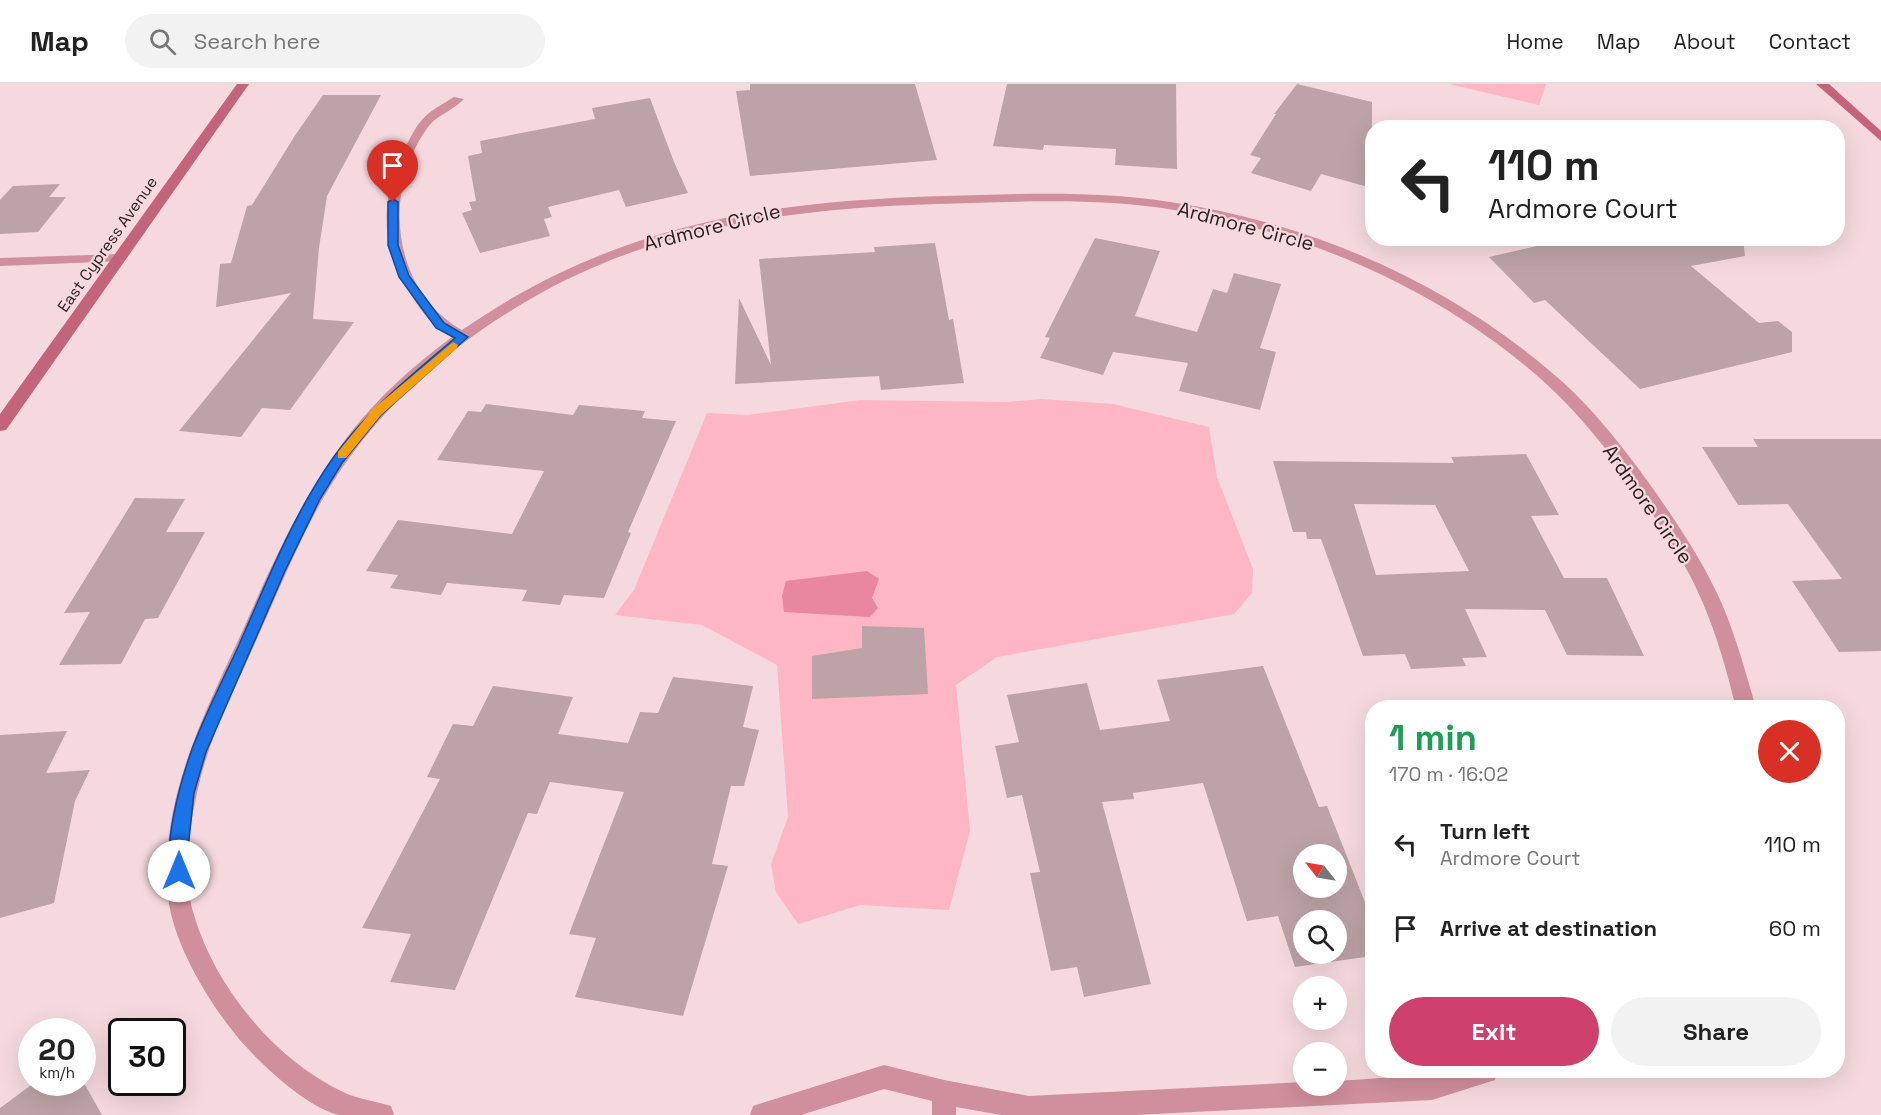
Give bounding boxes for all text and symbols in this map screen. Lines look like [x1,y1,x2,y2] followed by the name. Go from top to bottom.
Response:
[125,14,545,68] search box
[30,23,89,59] text: Map
[146,25,179,58] icon: search
[194,27,321,55] text: Search here
[1506,28,1564,55] text: Home
[1597,28,1641,55] text: Map
[1674,28,1736,55] text: About
[1769,28,1851,55] text: Contact
[1488,139,1600,192] text: 110 m
[367,140,418,202] pin
[1389,144,1467,222] icon: left
[376,149,409,182] icon: arrive
[53,172,162,316] street label: East Cypress Avenue
[1488,191,1678,226] text: Ardmore Court
[1175,195,1317,257] street label: Ardmore Circle
[641,197,783,257] street label: Ardmore Circle
[1597,439,1699,569] street label: Ardmore Circle
[1389,715,1477,761] text: 1 min
[1758,720,1821,783] button: close
[1389,761,1508,787] text: 170 m · 16:02
[1440,817,1530,845] text: Turn left
[1389,828,1422,861] icon: left
[1764,830,1821,858] text: 110 m
[147,839,211,903] position arrow
[1293,844,1347,898] north arrow
[1293,844,1347,1096] map controls
[1440,845,1581,871] text: Ardmore Court
[1293,910,1347,964] button: search
[1389,912,1422,945] icon: arrive
[1440,914,1657,942] text: Arrive at destination
[1769,914,1821,942] text: 60 m
[1293,976,1347,1030] button: +
[1389,997,1599,1066] button: Exit
[1611,997,1821,1066] button: Share
[108,1018,186,1096] speed limit sign: 30
[38,1030,76,1069] text: 20
[1293,1042,1347,1096] button: −
[39,1063,75,1082] text: km/h

